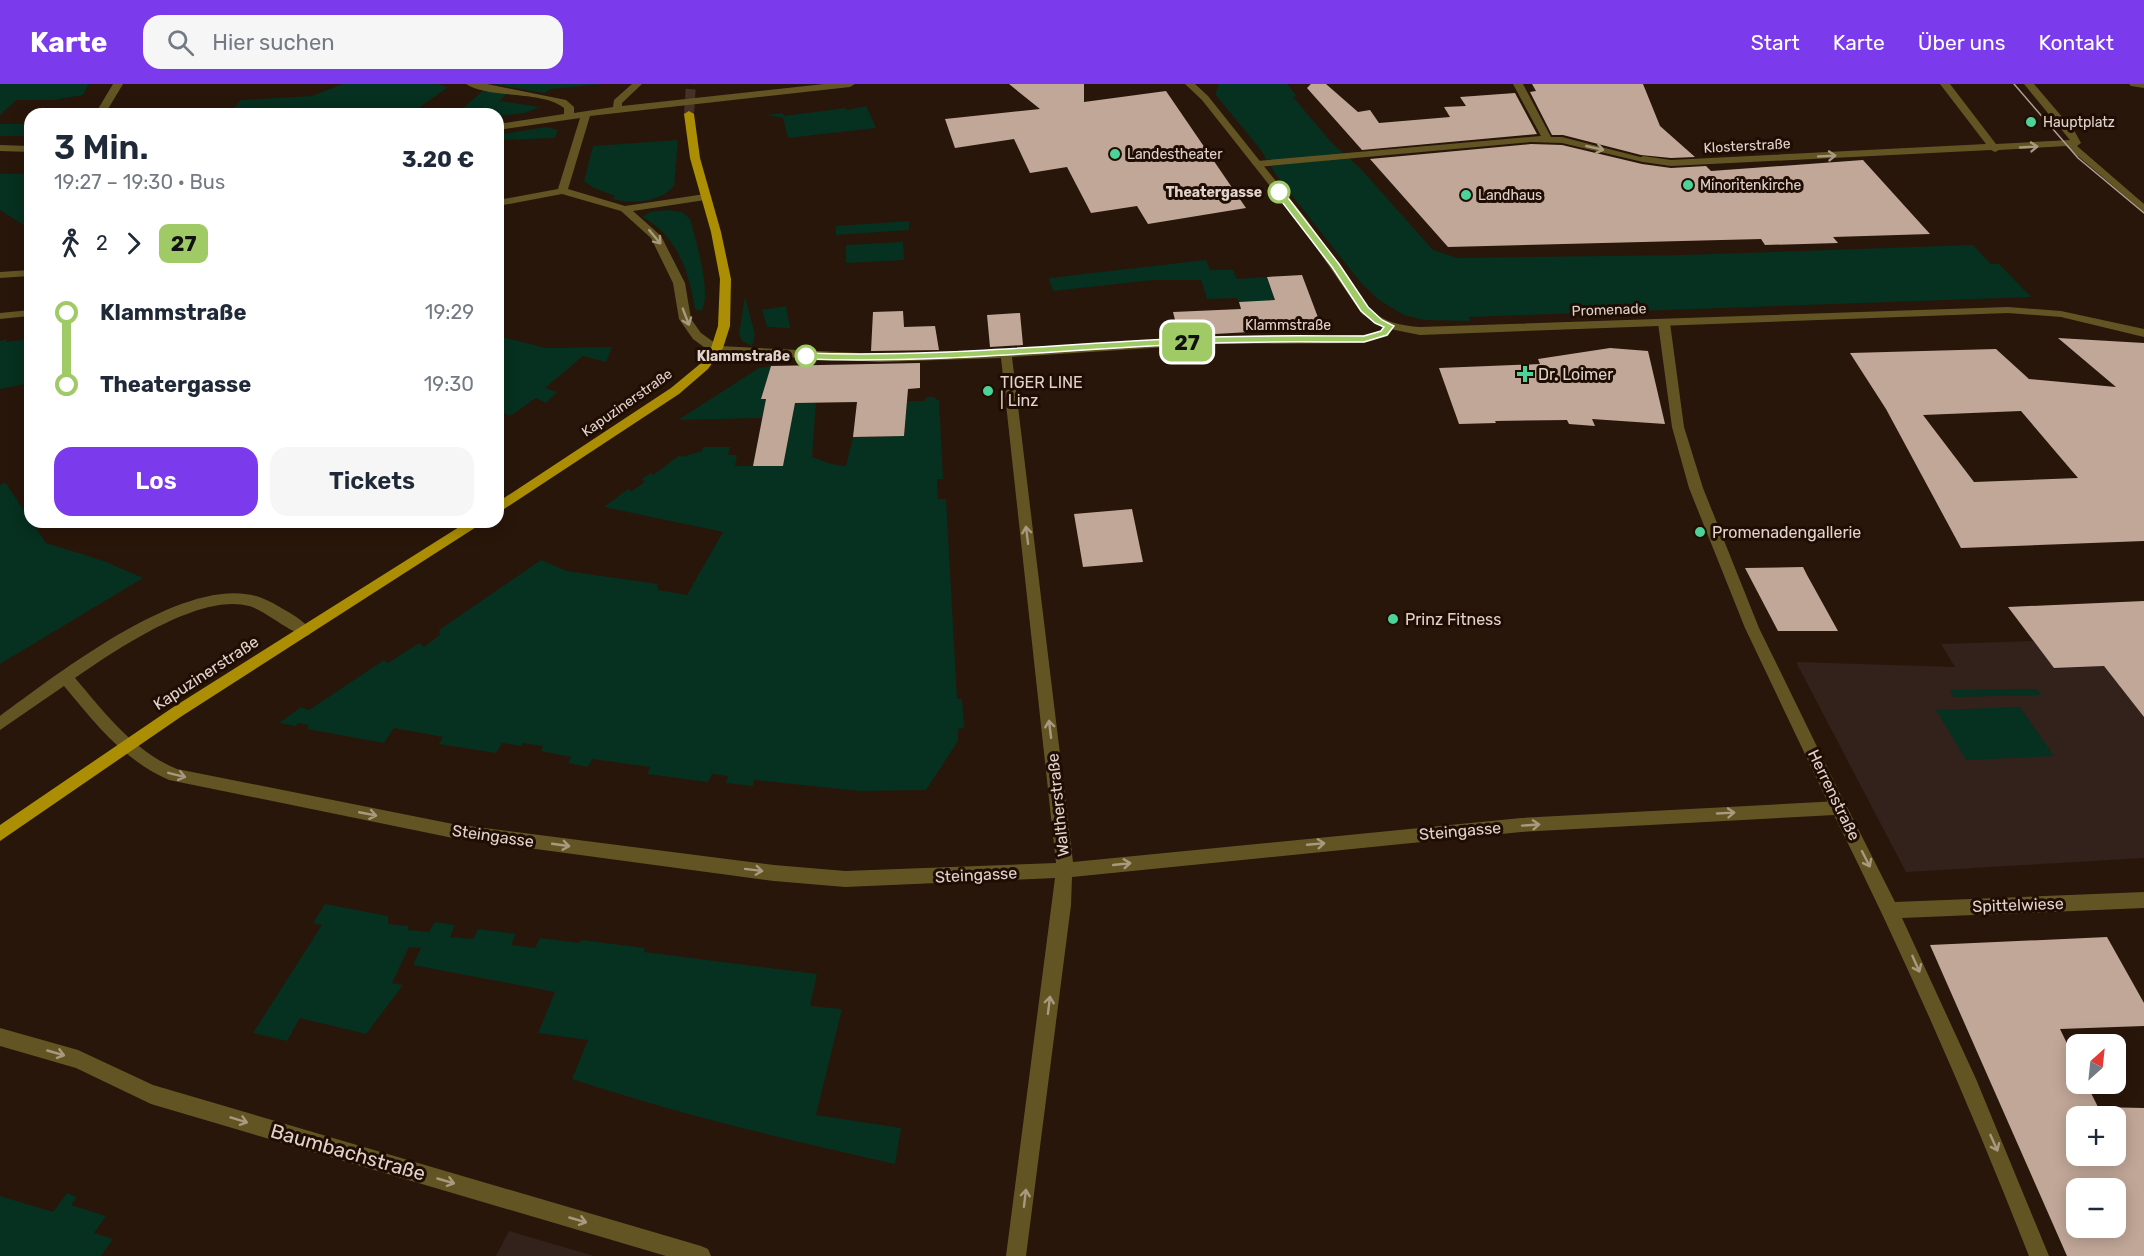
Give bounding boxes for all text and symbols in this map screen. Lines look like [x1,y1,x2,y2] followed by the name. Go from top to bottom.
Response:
[143,15,563,69] search box
[30,26,107,59] text: Karte
[164,26,197,59] icon: search
[212,29,335,56] text: Hier suchen
[1751,30,1800,55] text: Start
[1833,30,1885,55] text: Karte
[1918,30,2006,55] text: Über uns
[2039,30,2114,55] text: Kontakt
[2043,114,2115,131] place label: Hauptplatz
[2024,115,2038,129] marker: Hauptplatz
[54,128,149,167] text: 3 Min.
[1703,135,1791,157] street label: Klosterstraße
[2019,142,2039,153] one-way arrow
[1585,143,1605,154] one-way arrow
[402,146,474,173] text: 3.20 €
[1127,146,1223,163] place label: Landestheater
[1108,147,1122,161] marker: Landestheater
[1817,151,1837,162] one-way arrow
[54,170,225,194] text: 19:27 – 19:30 · Bus
[1700,177,1802,194] place label: Minoritenkirche
[1681,178,1695,192] marker: Minoritenkirche
[1268,181,1290,203] marker: Theatergasse
[1166,184,1262,201] place label: Theatergasse
[1478,187,1542,204] place label: Landhaus
[1459,188,1473,202] marker: Landhaus
[54,227,87,260] icon: walk
[117,227,150,260] icon: forward
[648,229,661,245] one-way arrow
[96,231,108,255] text: 2
[171,231,196,256] text: 27
[100,299,246,326] text: Klammstraße
[425,300,474,324] text: 19:29
[1571,300,1647,320] street label: Promenade
[682,307,693,325] one-way arrow
[1245,317,1331,334] street label: Klammstraße
[1160,322,1214,362] line badge: 27
[1174,330,1200,355] text: 27
[795,345,817,367] marker: Klammstraße
[697,348,790,365] place label: Klammstraße
[578,365,676,441] street label: Kapuzinerstraße
[1516,365,1534,383] marker: Dr. Loimer
[1538,365,1613,384] place label: Dr. Loimer
[100,371,251,398] text: Theatergasse
[424,372,474,396] text: 19:30
[1000,373,1083,410] place label: TIGER LINE | Linz
[981,384,995,398] marker: TIGER LINE | Linz
[54,447,258,516] button: Los
[270,447,474,516] button: Tickets
[1712,523,1861,542] place label: Promenadengallerie
[1693,525,1707,539] marker: Promenadengallerie
[1022,526,1033,545] one-way arrow
[1405,610,1501,629] place label: Prinz Fitness
[1386,612,1400,626] marker: Prinz Fitness
[150,632,262,714] street label: Kapuzinerstraße
[1045,719,1056,739] one-way arrow
[1804,747,1864,844] street label: Herrenstraße
[1043,752,1073,858] street label: Waltherstraße
[167,770,186,782] one-way arrow
[1716,808,1736,819] one-way arrow
[358,809,377,820] one-way arrow
[1418,818,1502,844] street label: Steingasse
[1521,819,1541,830] one-way arrow
[451,821,535,851] street label: Steingasse
[1306,838,1326,849] one-way arrow
[550,840,570,851] one-way arrow
[1860,850,1872,868] one-way arrow
[1112,858,1132,869] one-way arrow
[934,863,1018,887] street label: Steingasse
[744,865,763,876] one-way arrow
[1972,894,2064,916] street label: Spittelwiese
[1910,954,1922,972] one-way arrow
[1044,995,1055,1015] one-way arrow
[2066,1034,2126,1094] north arrow
[2066,1034,2126,1238] map controls
[46,1048,65,1059] one-way arrow
[2066,1106,2126,1166] button: +
[229,1115,248,1126] one-way arrow
[268,1118,428,1186] street label: Baumbachstraße
[1988,1133,2000,1151] one-way arrow
[436,1176,455,1187] one-way arrow
[2066,1178,2126,1238] button: −
[1019,1189,1030,1209] one-way arrow
[568,1215,587,1226] one-way arrow

